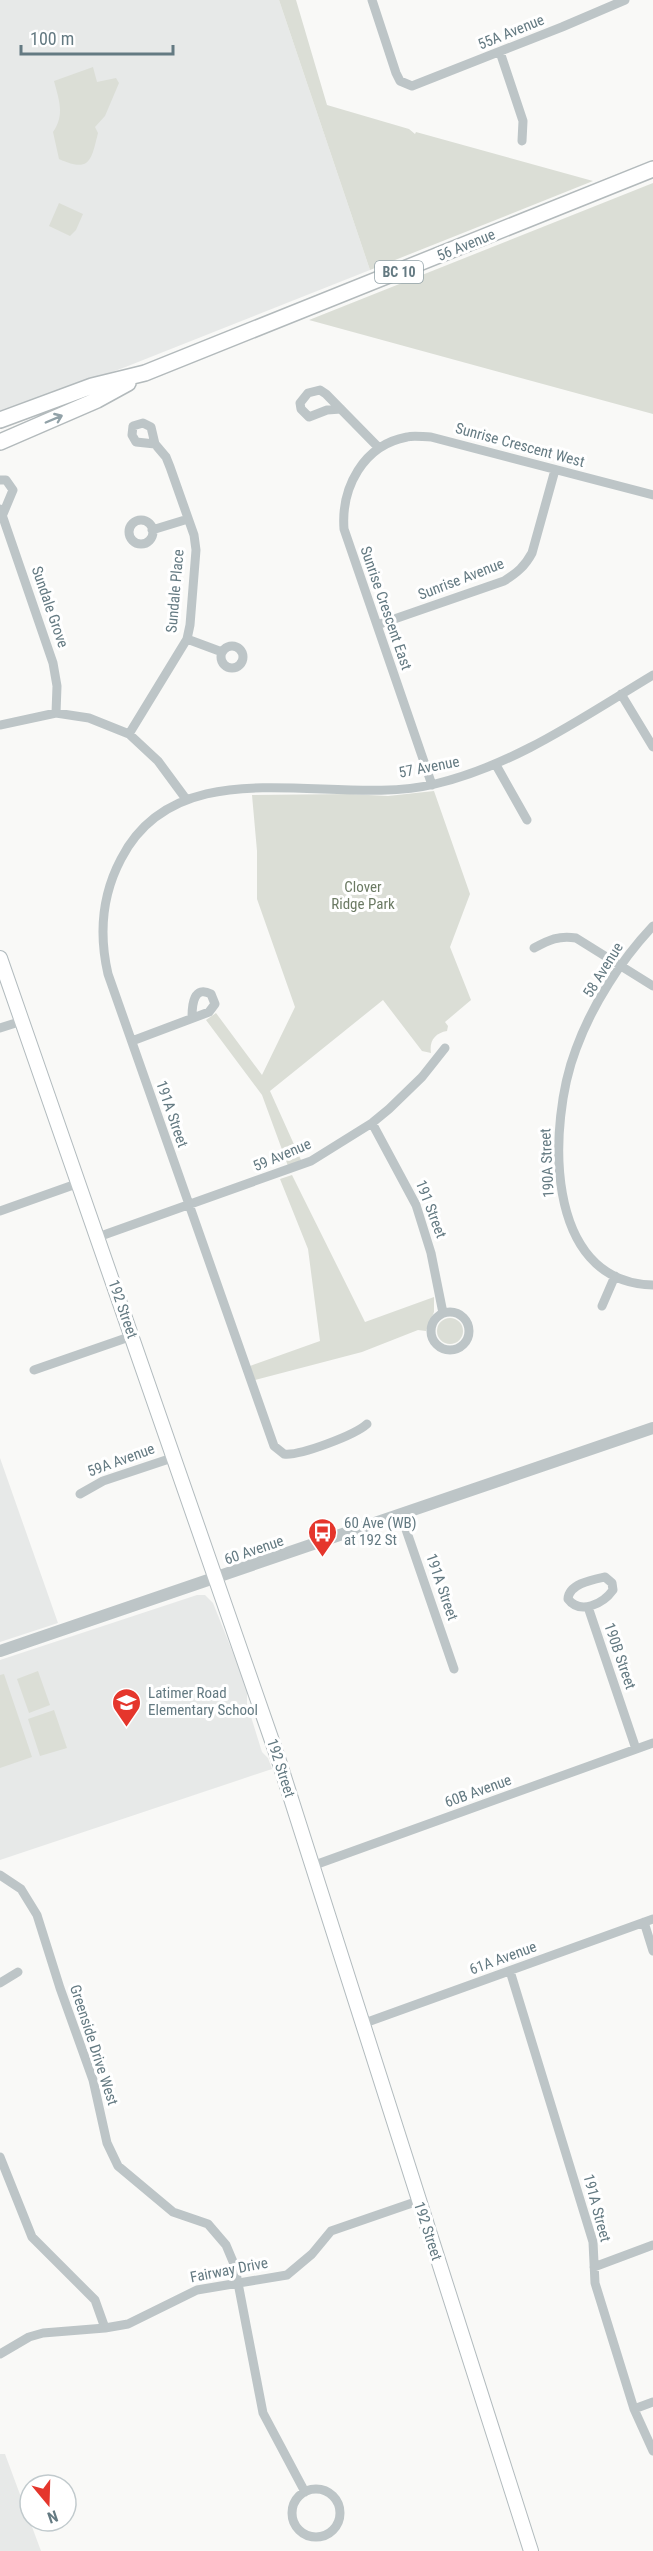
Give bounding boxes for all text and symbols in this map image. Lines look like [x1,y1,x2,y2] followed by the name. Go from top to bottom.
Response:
[475,11,547,53] street label: 55A Avenue
[21,18,172,56] scale bar
[30,28,74,49] text: 100 m
[434,225,498,265] street label: 56 Avenue
[375,261,423,283] road number: BC 10
[44,413,62,424] one-way arrow
[453,419,587,471] street label: Sunrise Crescent West
[356,544,416,672] street label: Sunrise Crescent East
[162,548,188,634] street label: Sundale Place
[415,554,507,604] street label: Sunrise Avenue
[28,564,72,650] street label: Sundale Grove
[397,752,461,782] street label: 57 Avenue
[331,878,395,913] park label: Clover Ridge Park
[579,939,627,1001] street label: 58 Avenue
[152,1078,192,1150] street label: 191A Street
[536,1128,558,1198] street label: 190A Street
[250,1135,314,1175] street label: 59 Avenue
[412,1177,450,1241] street label: 191 Street
[105,1277,141,1341] street label: 192 Street
[85,1440,157,1480] street label: 59A Avenue
[344,1514,417,1549] place label: 60 Ave (WB) at 192 St
[307,1516,339,1558] bus stop icon: 60 Ave (WB) at 192 St
[222,1531,286,1569] street label: 60 Avenue
[422,1551,462,1623] street label: 191A Street
[600,1620,640,1692] street label: 190B Street
[148,1684,258,1719] place label: Latimer Road Elementary School
[111,1686,143,1728] school or university icon: Latimer Road Elementary School
[263,1736,299,1800] street label: 192 Street
[442,1771,514,1811] street label: 60B Avenue
[467,1938,539,1978] street label: 61A Avenue
[66,1982,122,2108] street label: Greenside Drive West
[579,2172,615,2244] street label: 191A Street
[410,2199,446,2263] street label: 192 Street
[189,2254,269,2286] street label: Fairway Drive
[18,2473,78,2533] north arrow
[45,2506,60,2527] text: N

